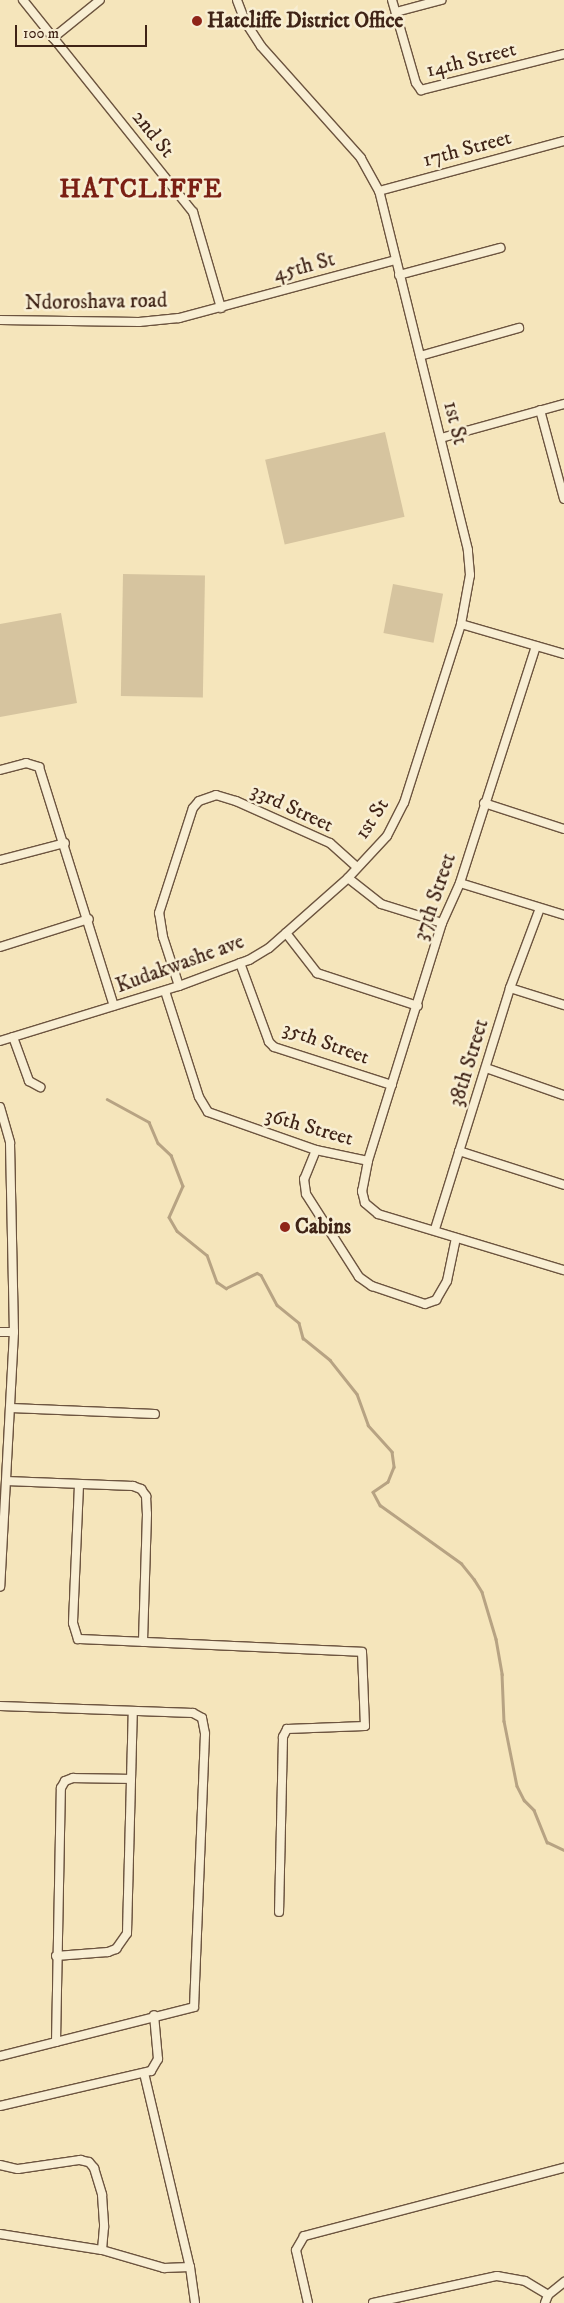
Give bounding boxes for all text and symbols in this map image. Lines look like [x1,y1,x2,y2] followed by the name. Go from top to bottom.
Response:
[207,8,403,34] place label: Hatcliffe District Office
[18,15,150,47] scale bar
[191,15,203,27] marker: Hatcliffe District Office
[23,24,59,43] text: 100 m
[423,37,519,83] street label: 14th Street
[126,105,180,163] street label: 2nd St
[420,125,514,173] street label: 17th Street
[58,174,224,206] district label: HATCLIFFE
[271,247,337,287] street label: 45th St
[25,288,167,316] street label: Ndoroshava road
[437,399,473,447] street label: 1st St
[247,778,337,838] street label: 33rd Street
[350,794,394,844] street label: 1st St
[408,850,462,944] street label: 37th Street
[112,929,248,999] street label: Kudakwashe ave
[279,1016,373,1070] street label: 35th Street
[444,1016,494,1110] street label: 38th Street
[262,1102,356,1152] street label: 36th Street
[295,1214,351,1240] place label: Cabins
[279,1221,291,1233] marker: Cabins

